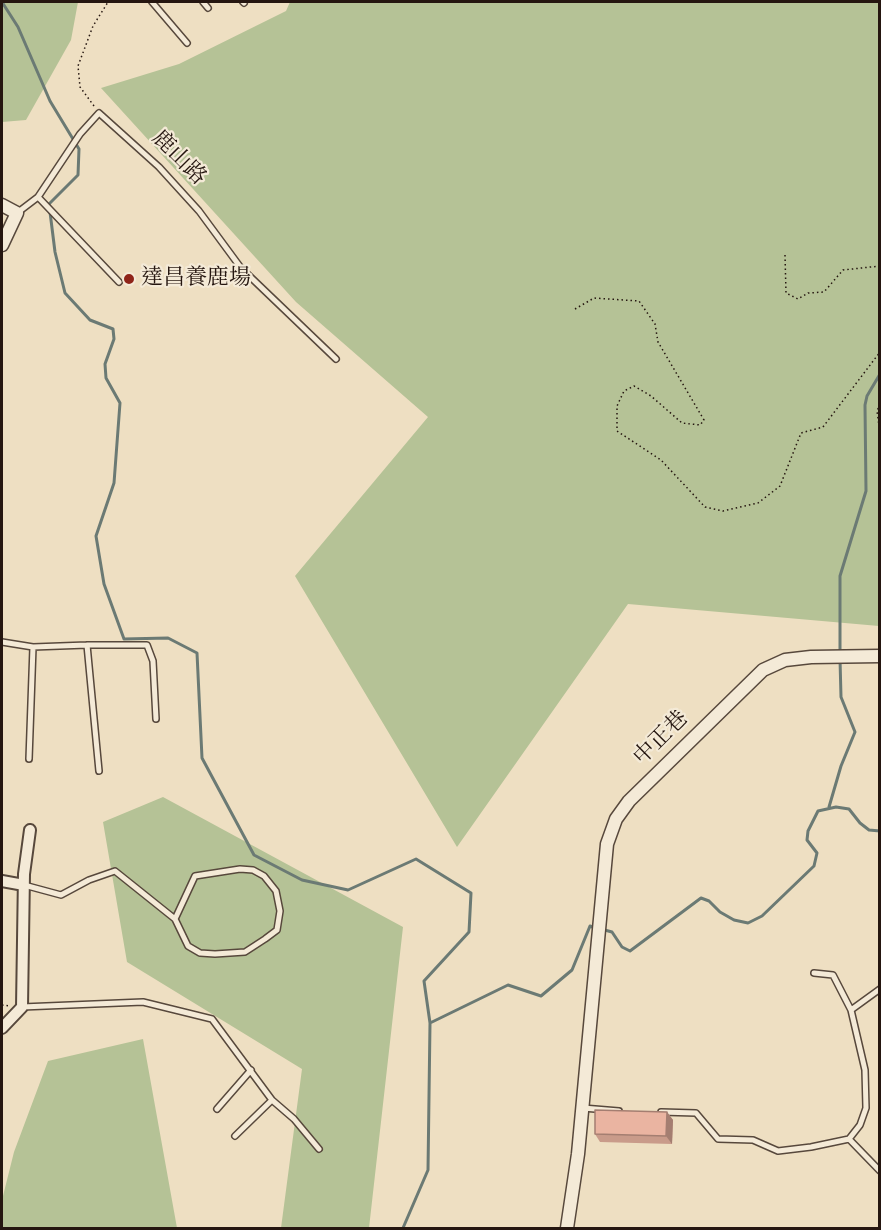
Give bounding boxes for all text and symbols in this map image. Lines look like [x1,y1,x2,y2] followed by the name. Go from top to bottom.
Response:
[145,126,211,192] street label: 鹿山路
[141,266,251,292] place label: 達昌養鹿場
[122,272,136,286] marker: 達昌養鹿場
[629,706,695,772] street label: 中正巷

